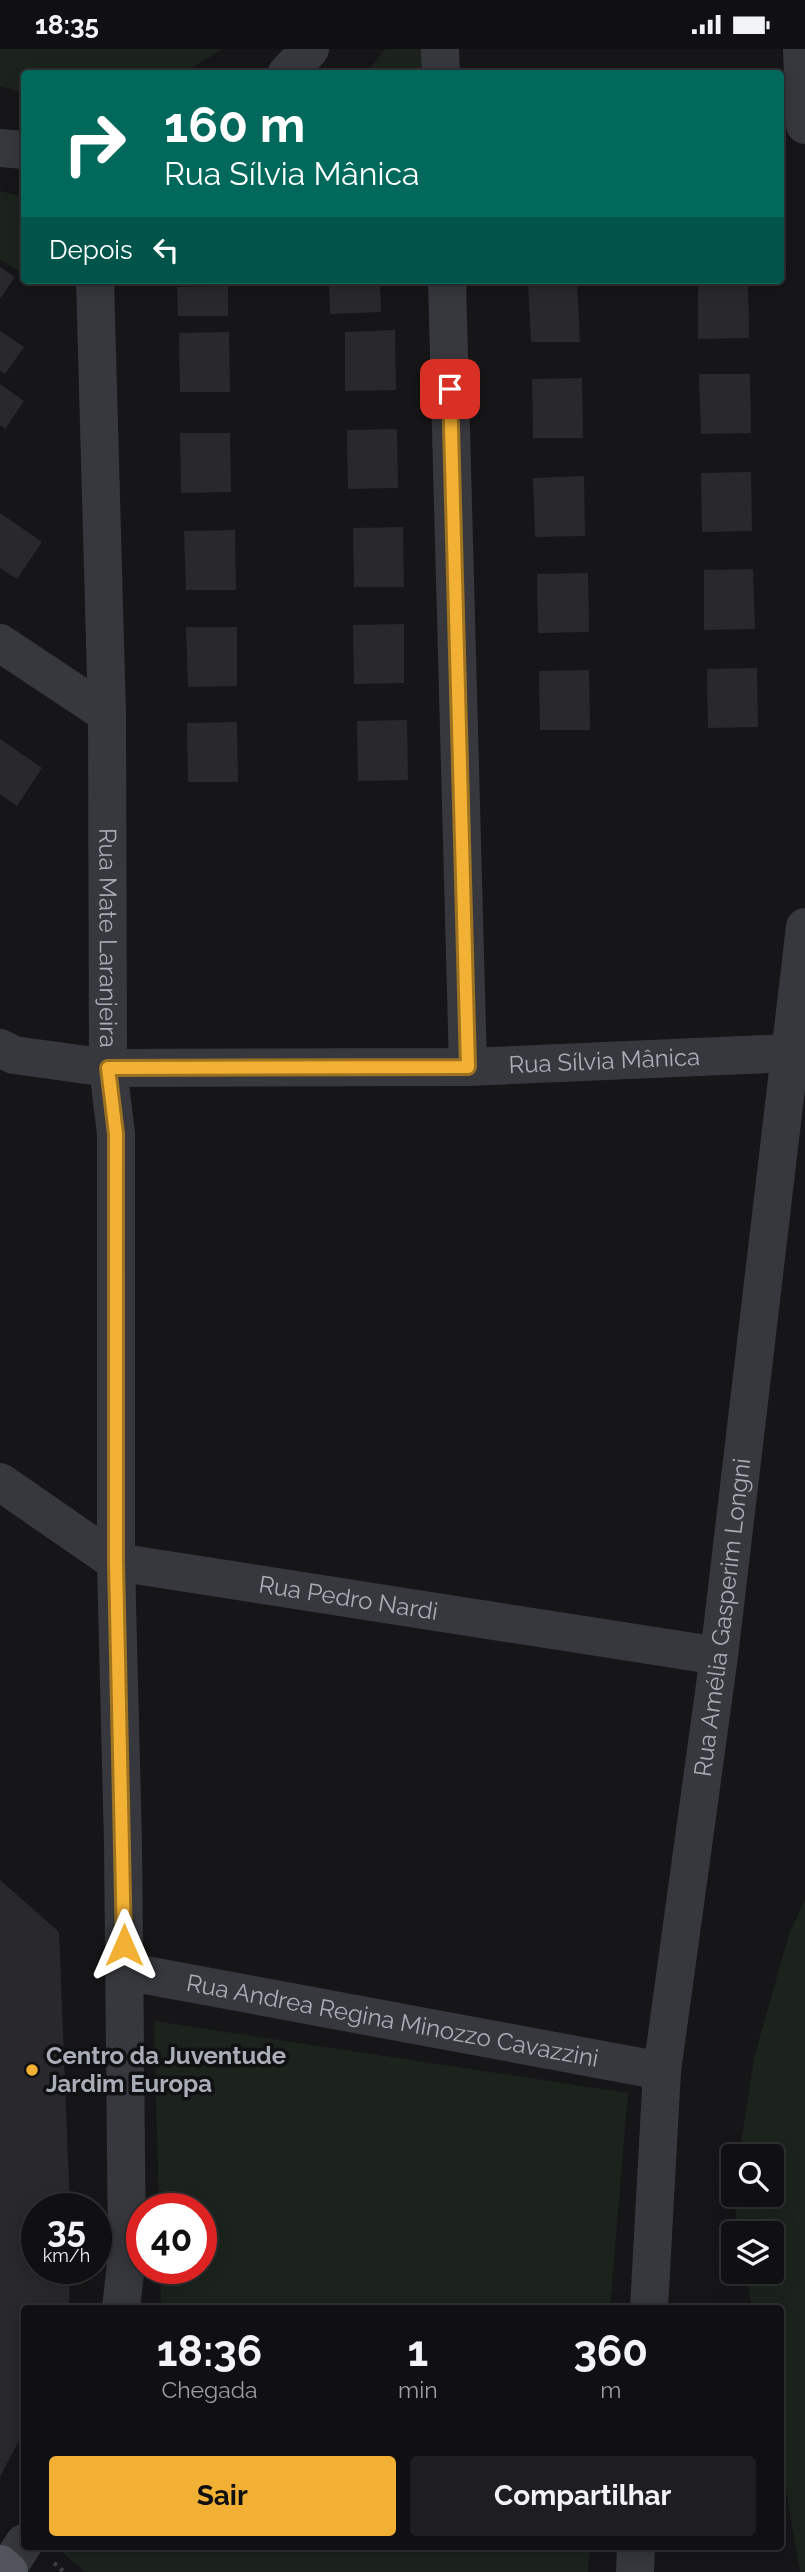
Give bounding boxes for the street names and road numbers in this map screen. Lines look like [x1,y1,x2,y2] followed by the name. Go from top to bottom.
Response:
[93,828,123,1048] street label: Rua Mate Laranjeira
[508,1042,701,1079] street label: Rua Sílvia Mânica
[688,1457,756,1778] street label: Rua Amélia Gasperim Longni
[257,1569,440,1626] street label: Rua Pedro Nardi
[184,1968,601,2073] street label: Rua Andrea Regina Minozzo Cavazzini

